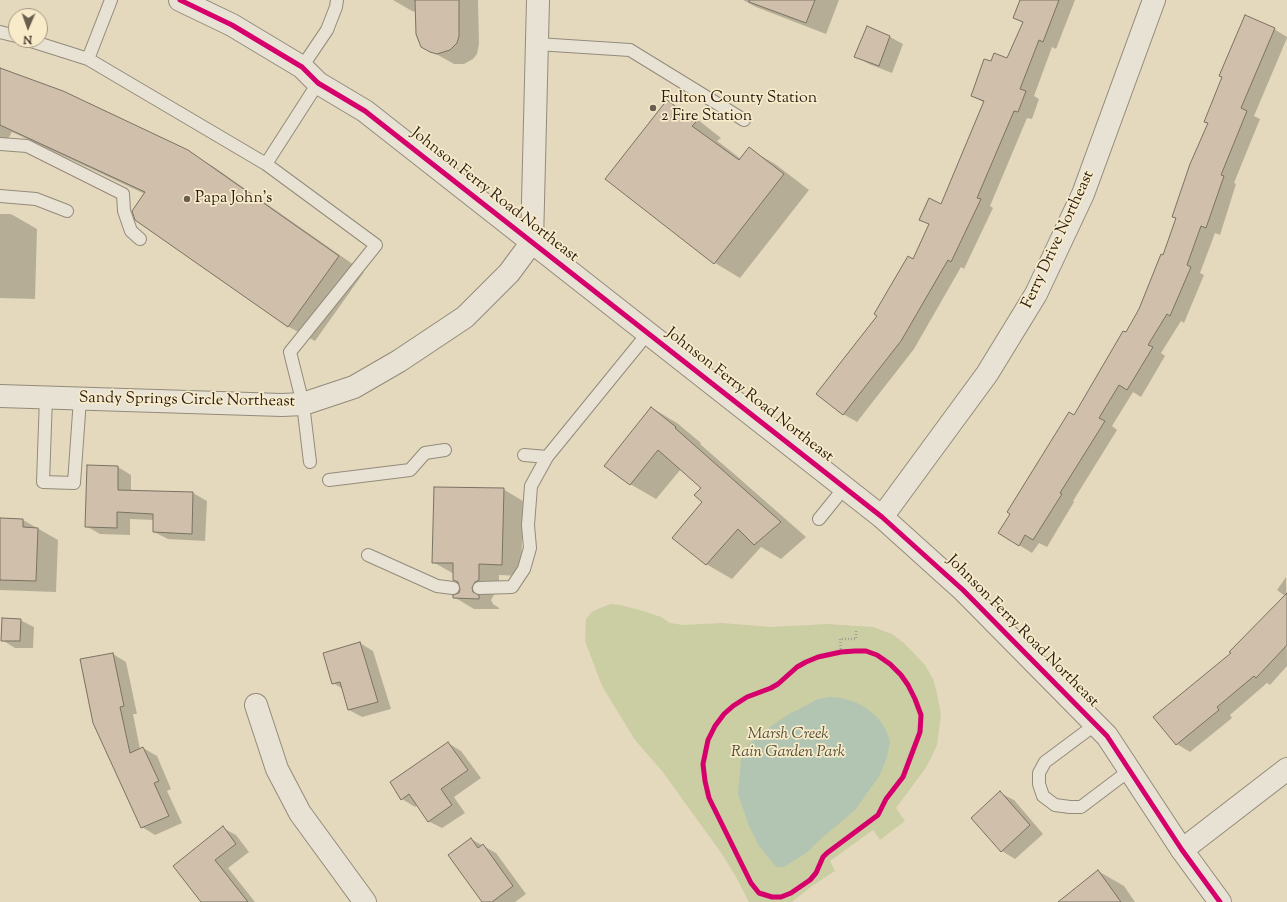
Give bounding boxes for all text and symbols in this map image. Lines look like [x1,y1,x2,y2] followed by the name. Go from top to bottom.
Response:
[8,8,48,48] north arrow
[23,31,32,47] text: N
[661,89,817,127] place label: Fulton County Station 2 Fire Station
[648,103,658,113] marker: Fulton County Station 2 Fire Station
[406,125,582,267] street label: Johnson Ferry Road Northeast
[1019,168,1099,312] street label: Ferry Drive Northeast
[195,189,272,209] place label: Papa John's
[182,194,192,204] marker: Papa John's
[661,325,837,467] street label: Johnson Ferry Road Northeast
[79,390,295,412] street label: Sandy Springs Circle Northeast
[942,552,1102,712] street label: Johnson Ferry Road Northeast
[731,725,845,763] park label: Marsh Creek Rain Garden Park

